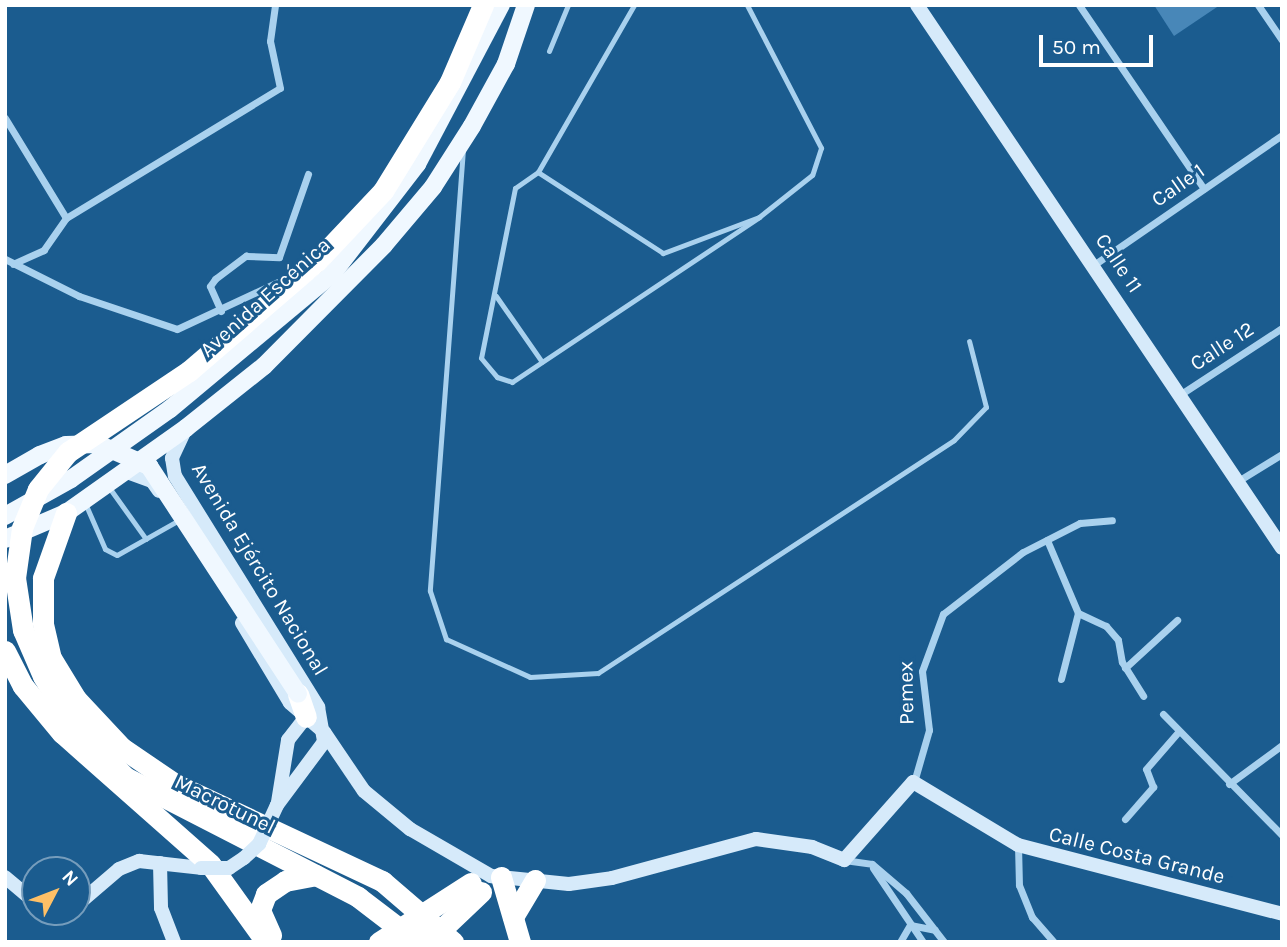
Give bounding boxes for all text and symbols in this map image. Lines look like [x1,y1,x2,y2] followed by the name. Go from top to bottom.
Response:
[1042,21,1156,65] scale bar
[1052,35,1101,59] text: 50 m
[1147,158,1209,212] street label: Calle 1
[1090,229,1148,297] street label: Calle 11
[195,232,335,362] street label: Avenida Escénica
[1185,316,1259,376] street label: Calle 12
[186,458,334,680] street label: Avenida Ejército Nacional
[893,661,919,725] street label: Pemex
[170,769,280,839] street label: Macrotunel
[1046,821,1228,889] street label: Calle Costa Grande
[21,856,91,926] north arrow
[57,866,83,891] text: N

